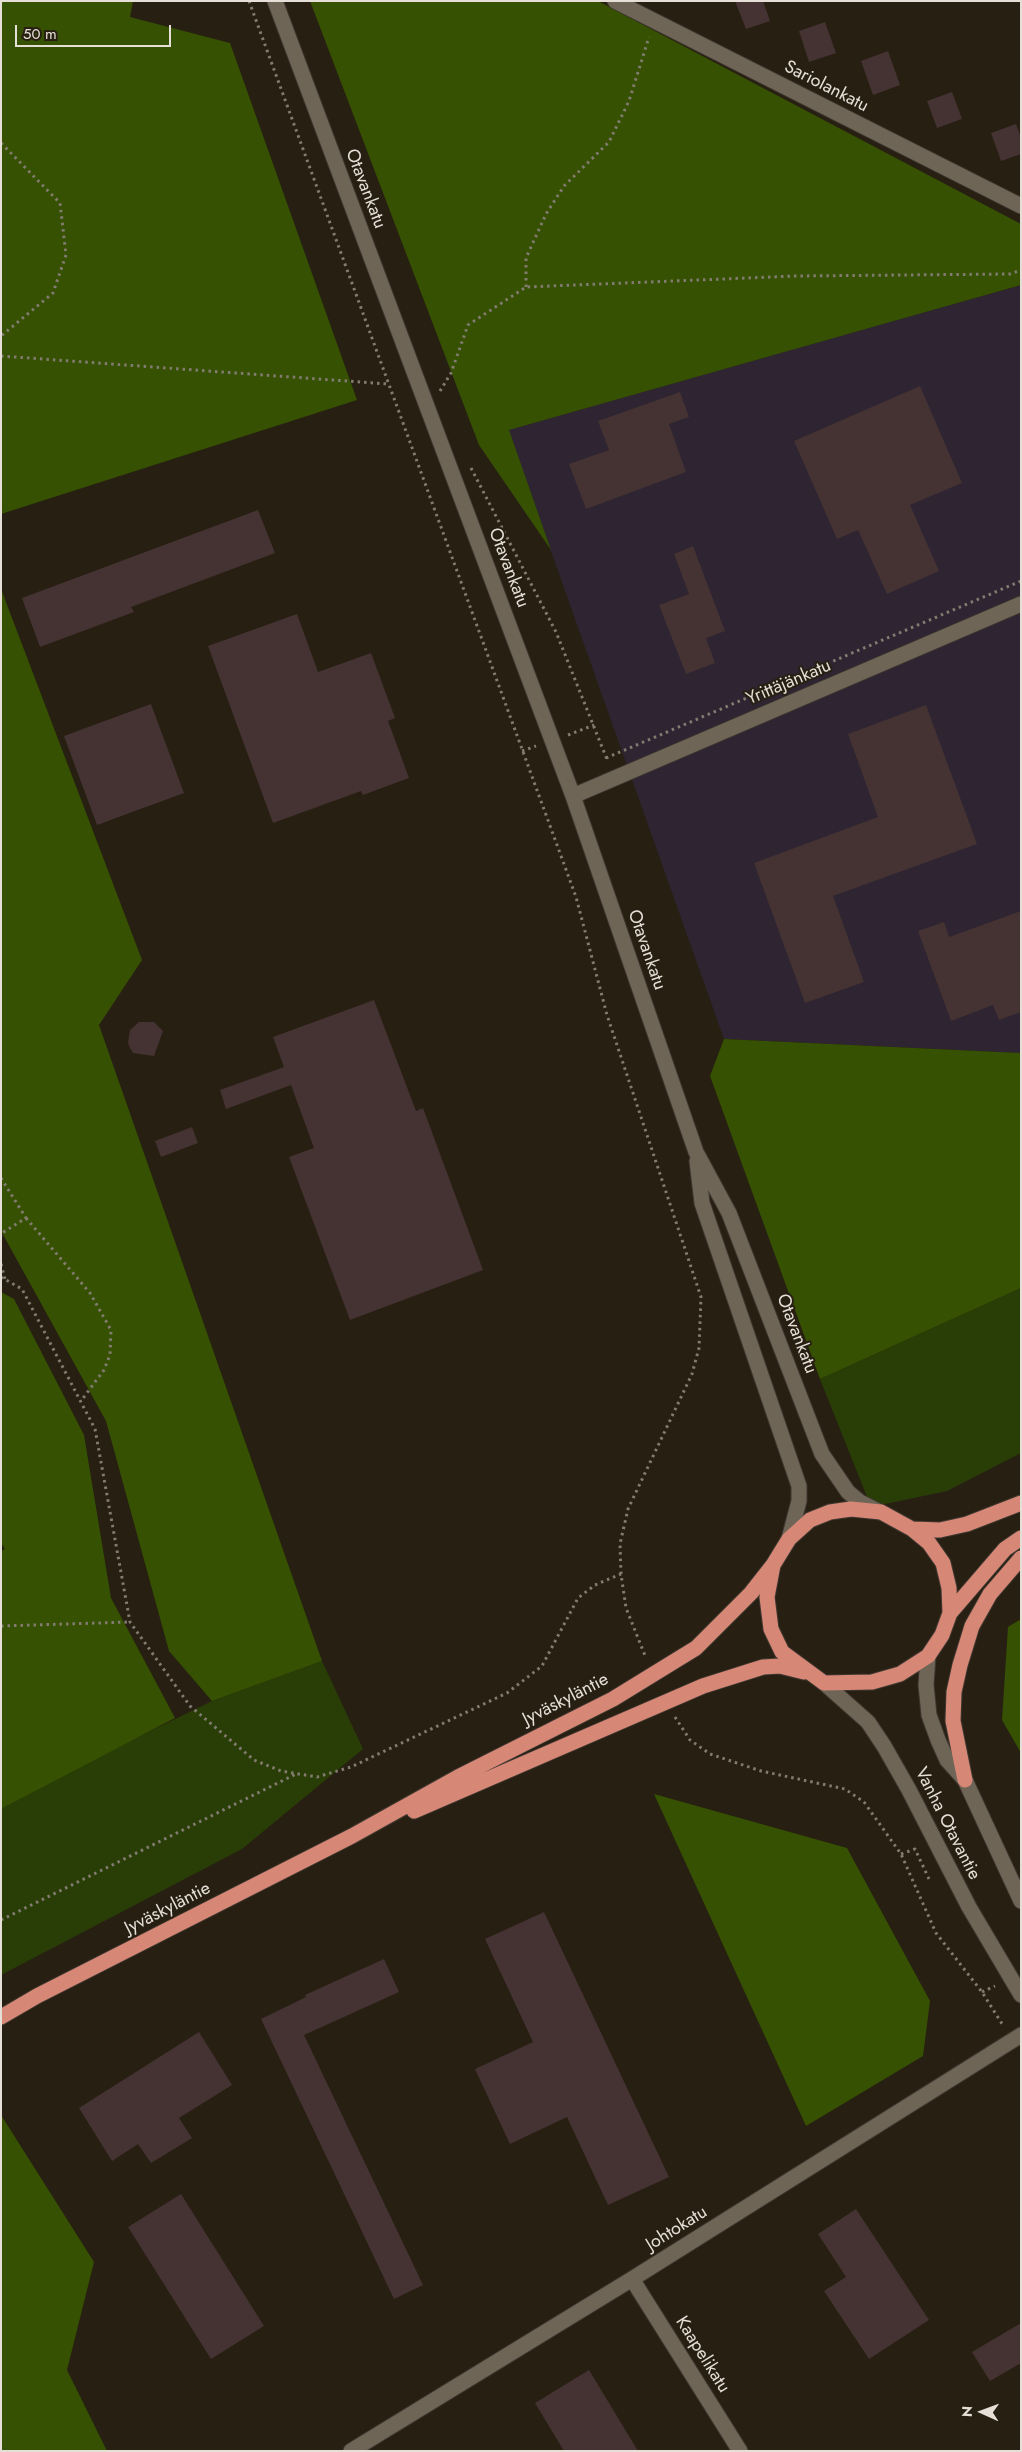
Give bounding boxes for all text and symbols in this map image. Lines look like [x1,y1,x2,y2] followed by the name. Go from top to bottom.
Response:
[18,15,174,47] scale bar
[23,23,57,45] text: 50 m
[780,57,872,117] street label: Sariolankatu
[340,146,390,232] street label: Otavankatu
[483,525,533,611] street label: Otavankatu
[743,655,835,711] street label: Yrittäjänkatu
[622,907,670,993] street label: Otavankatu
[771,1291,821,1377] street label: Otavankatu
[519,1669,613,1731] street label: Jyväskyläntie
[909,1764,985,1884] street label: Vanha Otavantie
[121,1878,215,1940] street label: Jyväskyläntie
[642,2202,712,2256] street label: Johtokatu
[670,2313,734,2397] street label: Kaapelikatu
[957,2387,1007,2437] north arrow
[957,2406,977,2417] text: N

